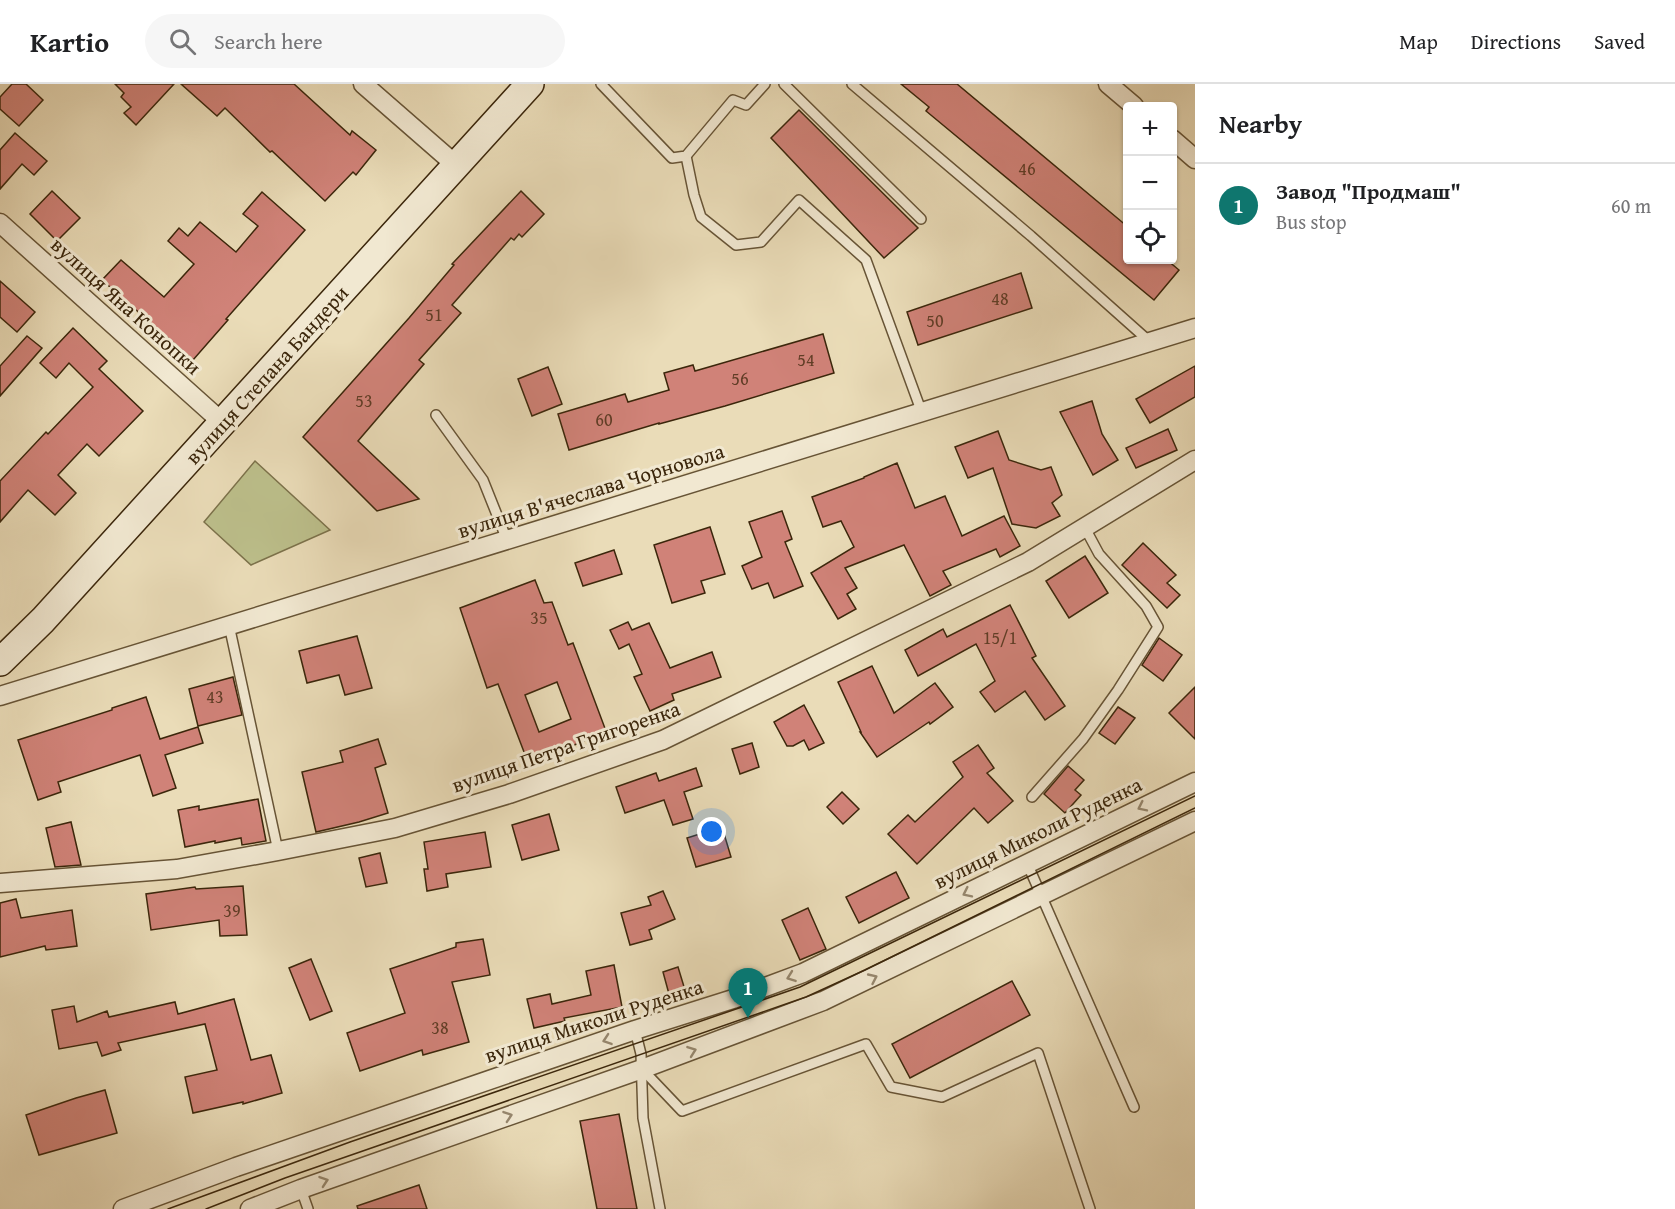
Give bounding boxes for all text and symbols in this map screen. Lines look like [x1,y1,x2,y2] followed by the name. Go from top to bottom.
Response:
[145,14,565,68] search box
[30,21,109,62] text: Kartio
[166,25,199,58] icon: search
[214,25,323,57] text: Search here
[1399,26,1438,57] text: Map
[1471,26,1561,57] text: Directions
[1594,26,1645,57] text: Saved
[1123,102,1177,264] map controls
[1123,102,1177,156] button: +
[1219,104,1302,143] text: Nearby
[1018,155,1036,182] house number: 46
[1123,156,1177,210] button: −
[1276,175,1461,207] text: Завод "Продмаш"
[1233,191,1244,220] text: 1
[1611,191,1651,220] text: 60 m
[1276,207,1347,236] text: Bus stop
[1123,210,1177,264] button: locate
[44,229,208,382] street label: вулиця Яна Конопки
[178,278,356,471] street label: вулиця Степана Бандери
[991,285,1009,312] house number: 48
[425,301,443,328] house number: 51
[926,307,944,334] house number: 50
[797,346,815,373] house number: 54
[731,365,749,392] house number: 56
[355,387,373,414] house number: 53
[595,406,613,433] house number: 60
[454,435,728,546] street label: вулиця В'ячеслава Чорновола
[530,604,548,631] house number: 35
[983,624,1017,651] house number: 15/1
[206,683,224,710] house number: 43
[448,693,684,800] street label: вулиця Петра Григоренка
[929,769,1147,896] street label: вулиця Миколи Руденка
[1138,800,1149,812] one-way arrow
[697,817,726,846] your location
[962,885,973,897] one-way arrow
[223,897,241,924] house number: 39
[728,968,768,1018] pin: 1
[787,970,797,983] one-way arrow
[481,971,707,1070] street label: вулиця Миколи Руденка
[867,974,878,986] one-way arrow
[431,1014,449,1041] house number: 38
[602,1032,613,1045] one-way arrow
[686,1045,697,1058] one-way arrow
[503,1111,513,1124] one-way arrow
[319,1175,329,1188] one-way arrow

